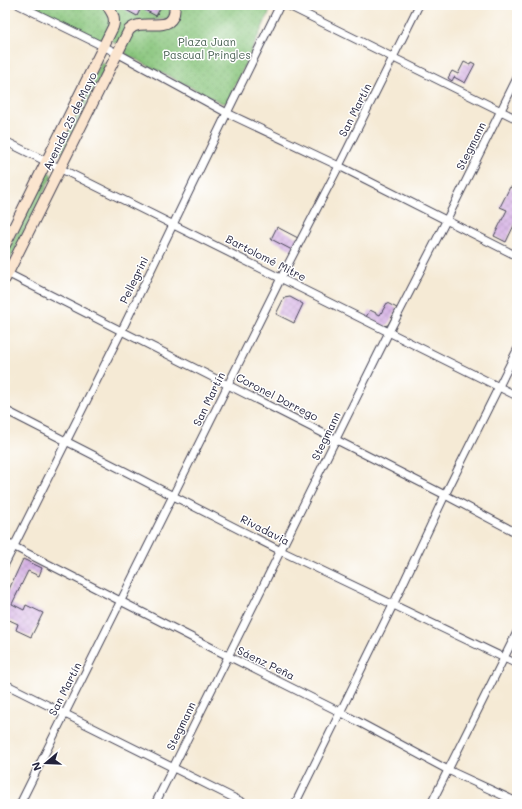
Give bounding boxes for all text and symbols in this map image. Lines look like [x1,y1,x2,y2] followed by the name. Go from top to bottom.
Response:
[163,34,251,62] park label: Plaza Juan Pascual Pringles
[39,69,100,172] street label: Avenida 25 de Mayo
[335,80,374,139] street label: San Martín
[452,119,489,172] street label: Stegmann
[223,231,309,284] street label: Bartolomé Mitre
[116,254,151,306] street label: Pellegrini
[189,369,228,428] street label: San Martín
[234,369,321,424] street label: Coronel Dorrego
[307,409,344,462] street label: Stegmann
[238,511,292,548] street label: Rivadavia
[235,642,298,683] street label: Sáenz Peña
[45,659,84,718] street label: San Martín
[162,699,199,752] street label: Stegmann
[26,743,66,783] north arrow
[28,760,45,773] text: N

